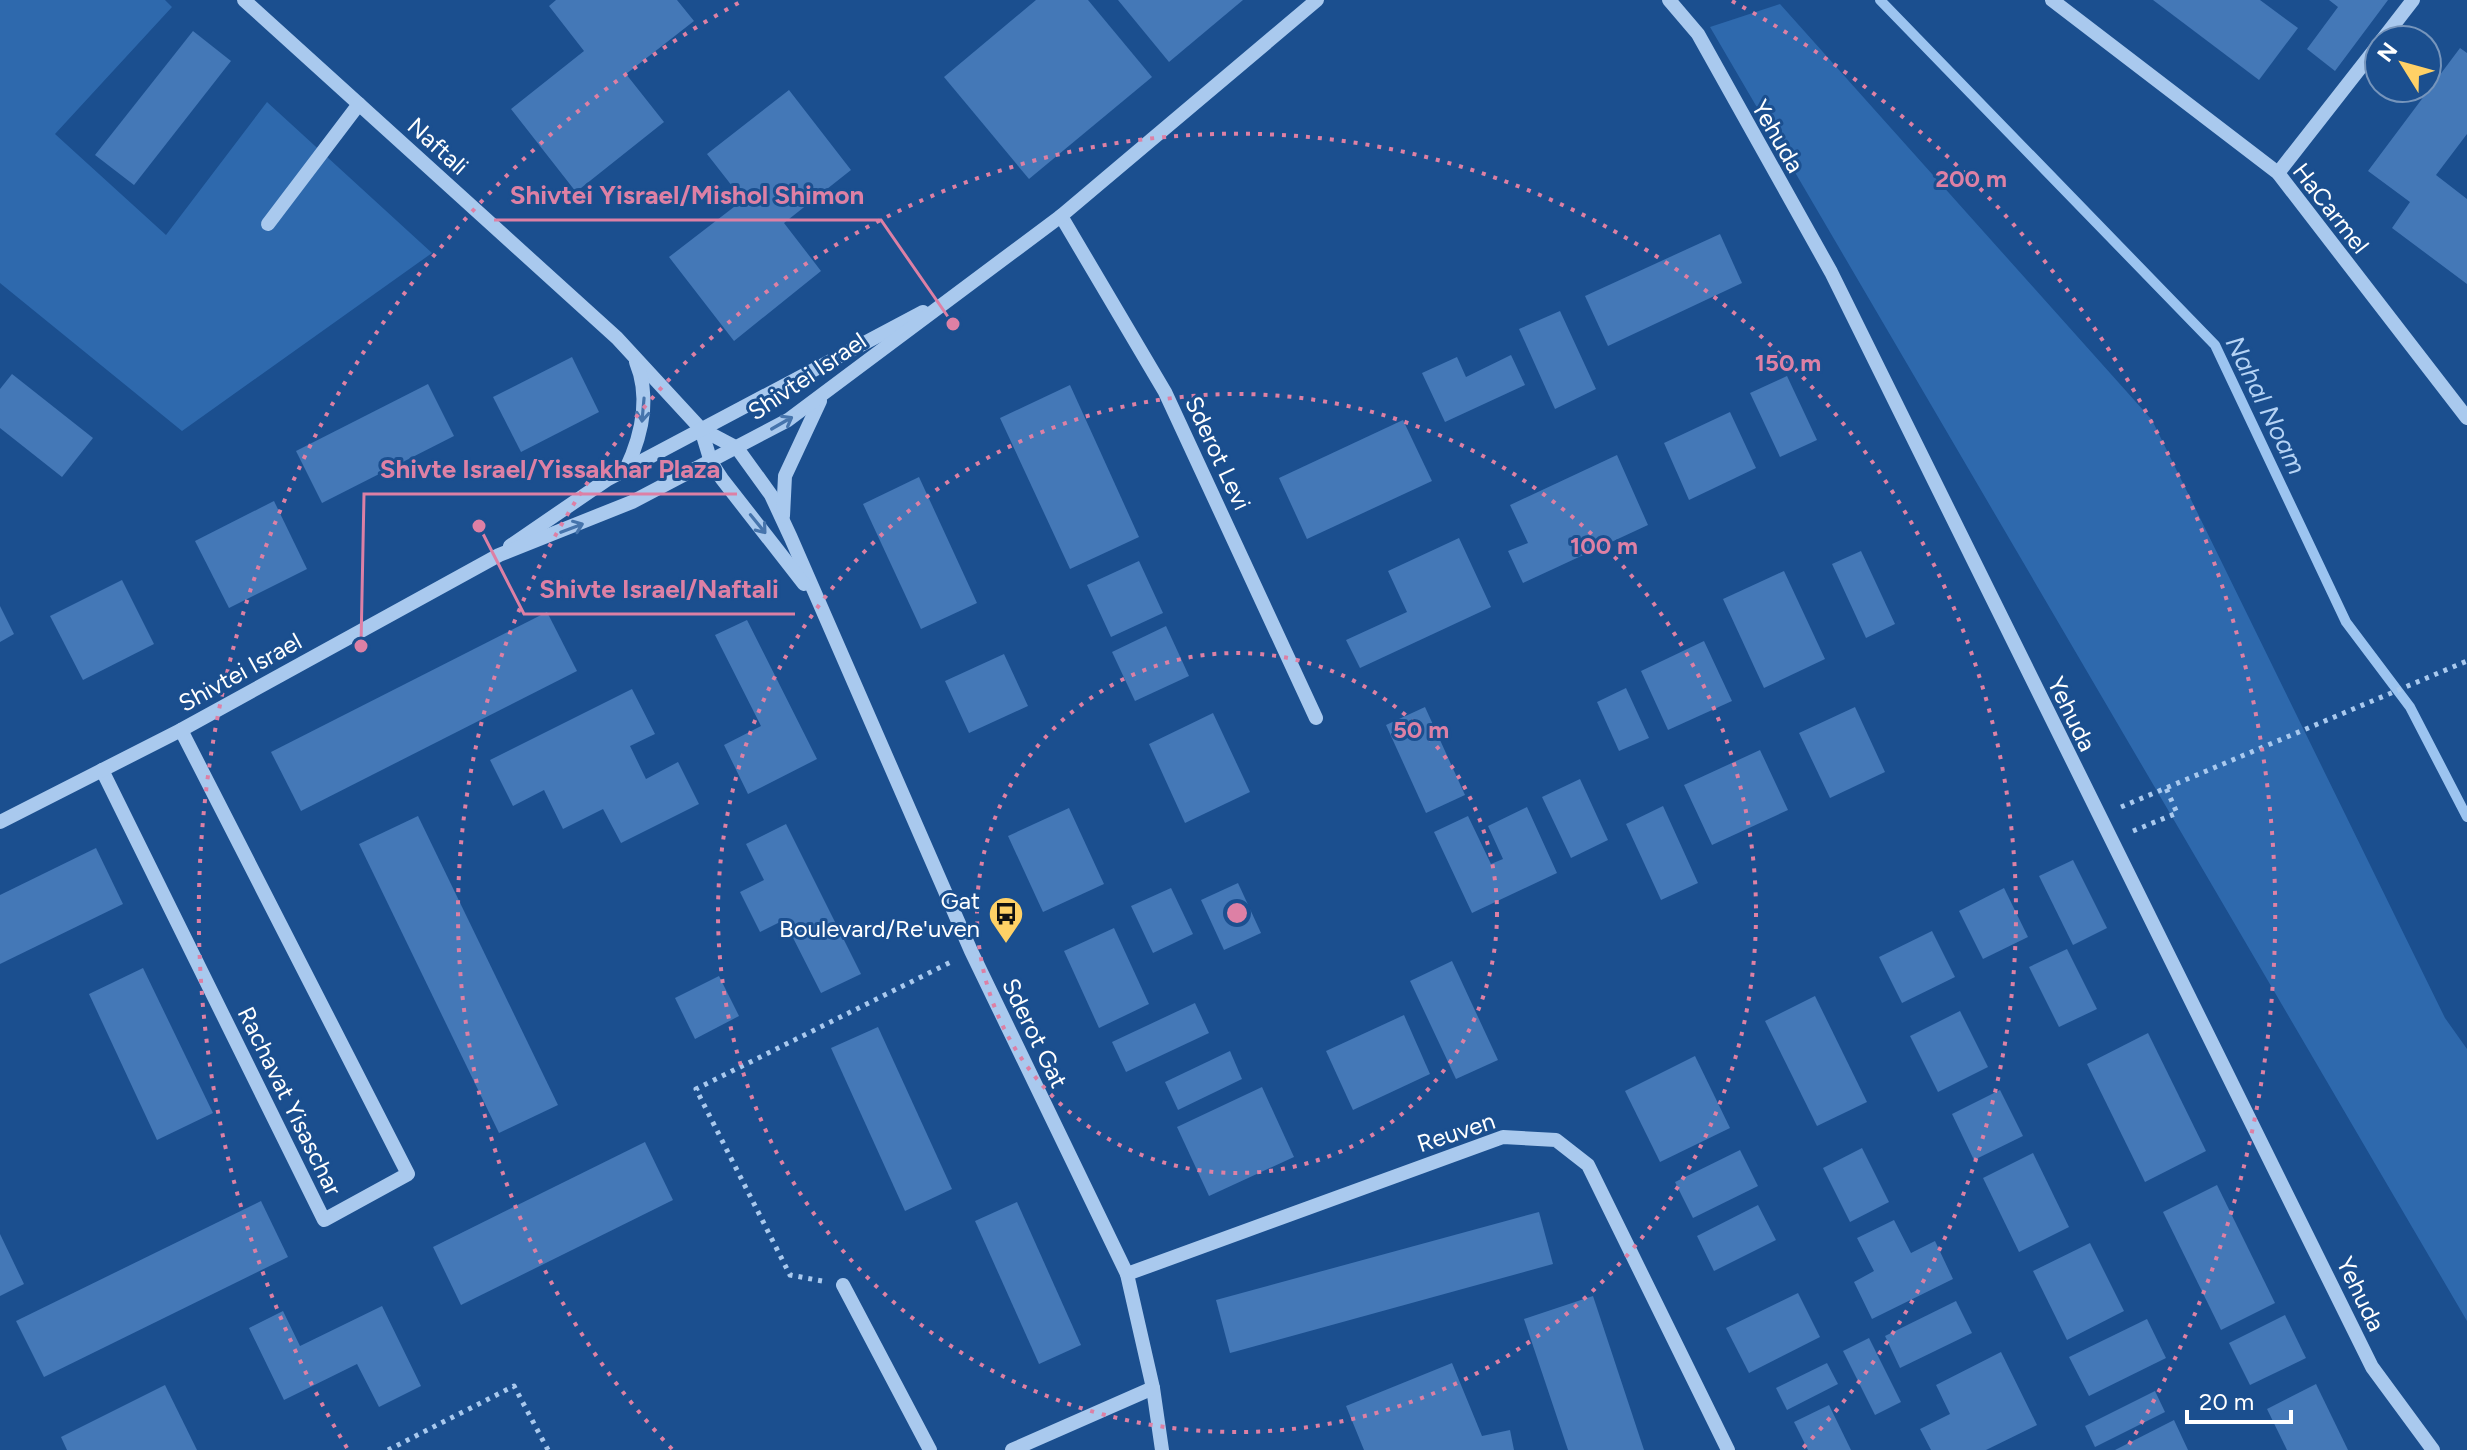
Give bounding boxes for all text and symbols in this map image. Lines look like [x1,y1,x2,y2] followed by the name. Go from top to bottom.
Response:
[2363,24,2443,104] north arrow
[2372,37,2403,67] text: N
[1746,94,1810,178] street label: Yehuda
[402,111,474,181] street label: Naftali
[2287,157,2375,259] street label: HaCarmel
[1935,164,2007,193] text: 200 m
[494,170,881,220] callout: Shivtei Yisrael/Mishol Shimon
[510,179,864,211] text: Shivtei Yisrael/Mishol Shimon
[742,326,872,426] street label: Shivtei Israel
[2219,331,2313,479] water label: Nahal Noam
[1755,348,1821,377] text: 150 m
[1179,391,1257,515] street label: Sderot Levi
[635,396,650,423] one-way arrow
[770,415,793,431] one-way arrow
[364,444,737,494] callout: Shivte Israel/Yissakhar Plaza
[380,453,720,485] text: Shivte Israel/Yissakhar Plaza
[749,513,767,534] one-way arrow
[559,520,584,534] one-way arrow
[1570,531,1638,560] text: 100 m
[524,564,795,614] callout: Shivte Israel/Naftali
[539,573,779,605] text: Shivte Israel/Naftali
[173,626,307,718] street label: Shivtei Israel
[2042,672,2102,756] street label: Yehuda
[1393,715,1449,744] text: 50 m
[779,886,980,943] place label: Gat Boulevard/Re'uven
[987,895,1025,945] bus stop icon: Gat Boulevard/Re'uven
[1223,899,1251,927] centre of rings
[996,973,1074,1093] street label: Sderot Gat
[232,1002,348,1200] street label: Rachavat Yisaschar
[1413,1106,1499,1158] street label: Reuven
[2331,1252,2391,1336] street label: Yehuda
[2187,1374,2291,1424] scale bar
[2199,1387,2254,1416] text: 20 m

